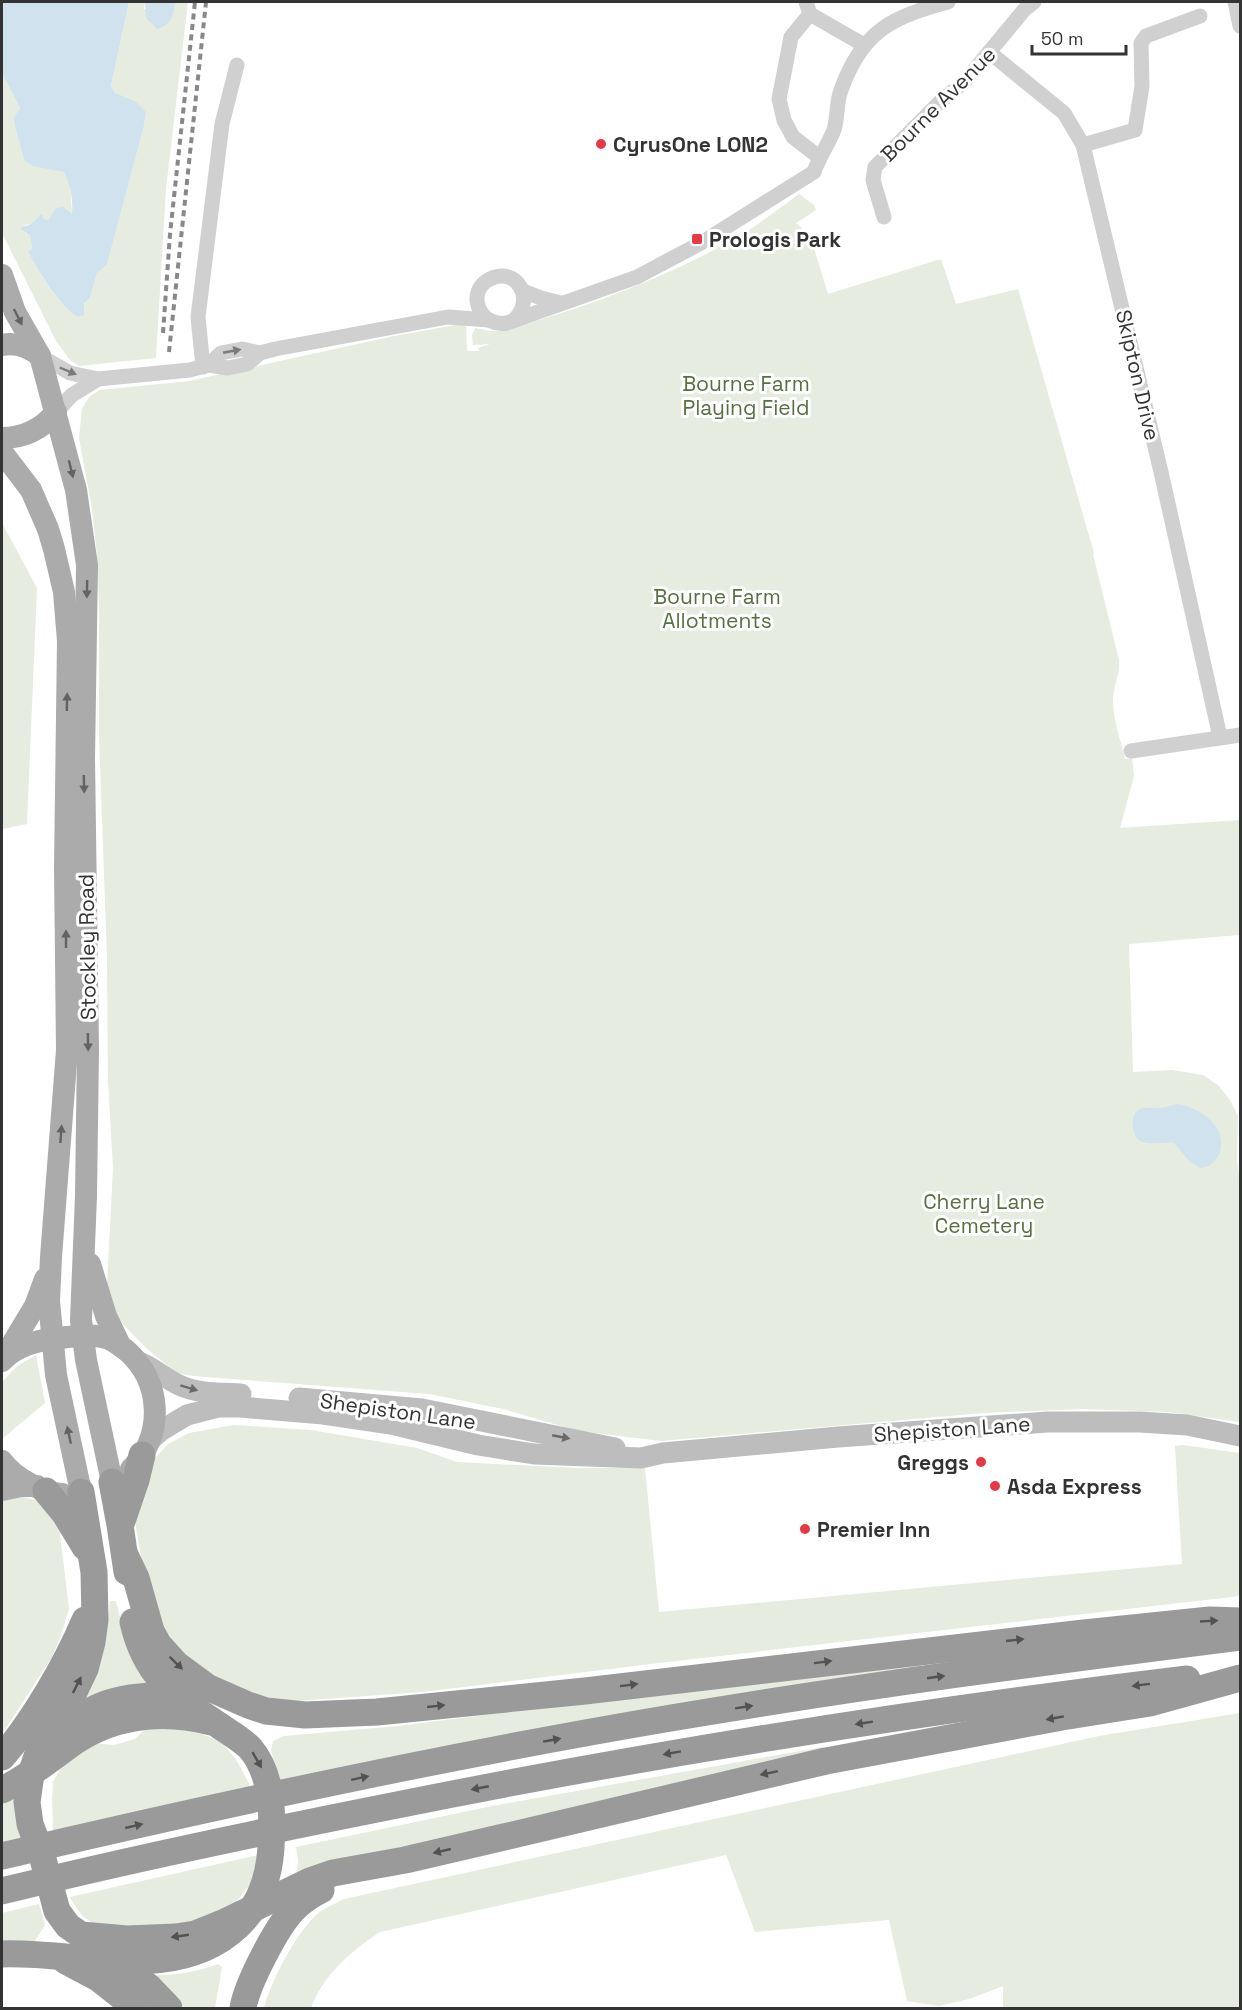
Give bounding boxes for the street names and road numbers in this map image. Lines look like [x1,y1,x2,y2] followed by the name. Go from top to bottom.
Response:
[875,41,1001,167] street label: Bourne Avenue
[1110,307,1166,443] street label: Skipton Drive
[72,874,102,1020] street label: Stockley Road
[318,1387,478,1435] street label: Shepiston Lane
[873,1410,1031,1448] street label: Shepiston Lane

